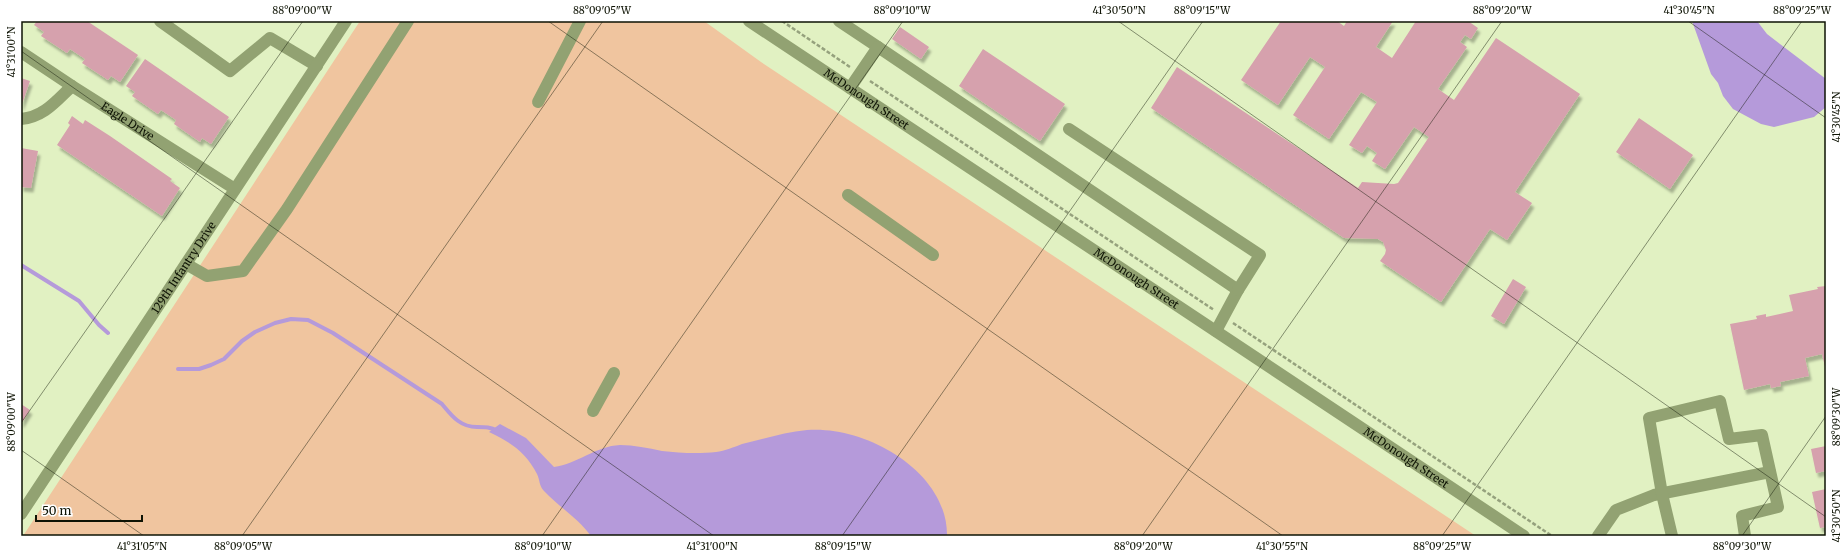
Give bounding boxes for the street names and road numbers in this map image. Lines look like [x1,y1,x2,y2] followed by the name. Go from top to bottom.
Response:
[821,66,912,133] street label: McDonough Street
[98,99,157,143] street label: Eagle Drive
[148,219,219,316] street label: 129th Infantry Drive
[1091,245,1182,312] street label: McDonough Street
[1361,424,1452,491] street label: McDonough Street

